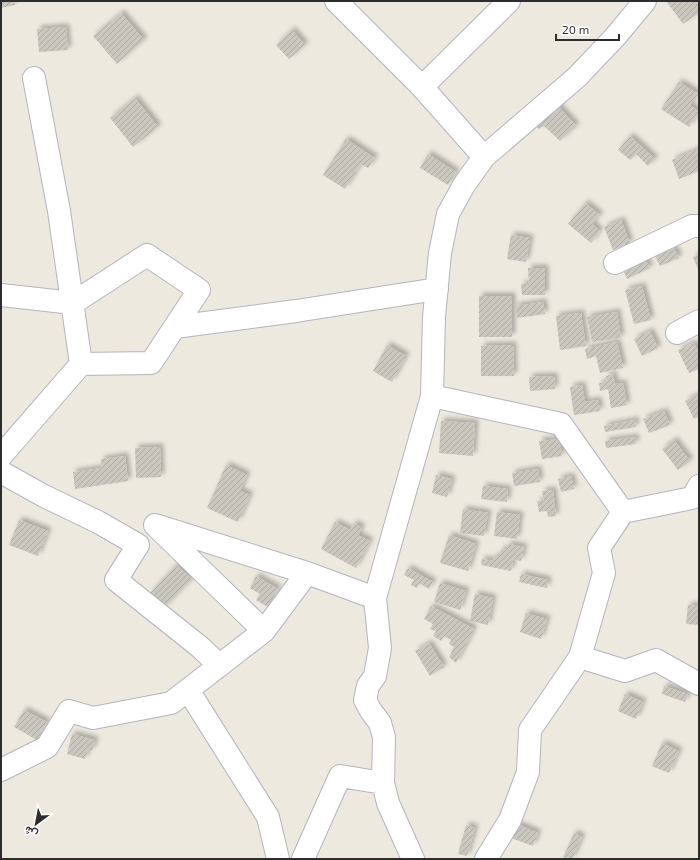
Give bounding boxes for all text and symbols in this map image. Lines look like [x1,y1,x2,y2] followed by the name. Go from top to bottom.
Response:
[556,16,619,42] scale bar
[562,22,589,36] text: 20 m
[16,804,56,844] north arrow
[21,823,40,842] text: ش

